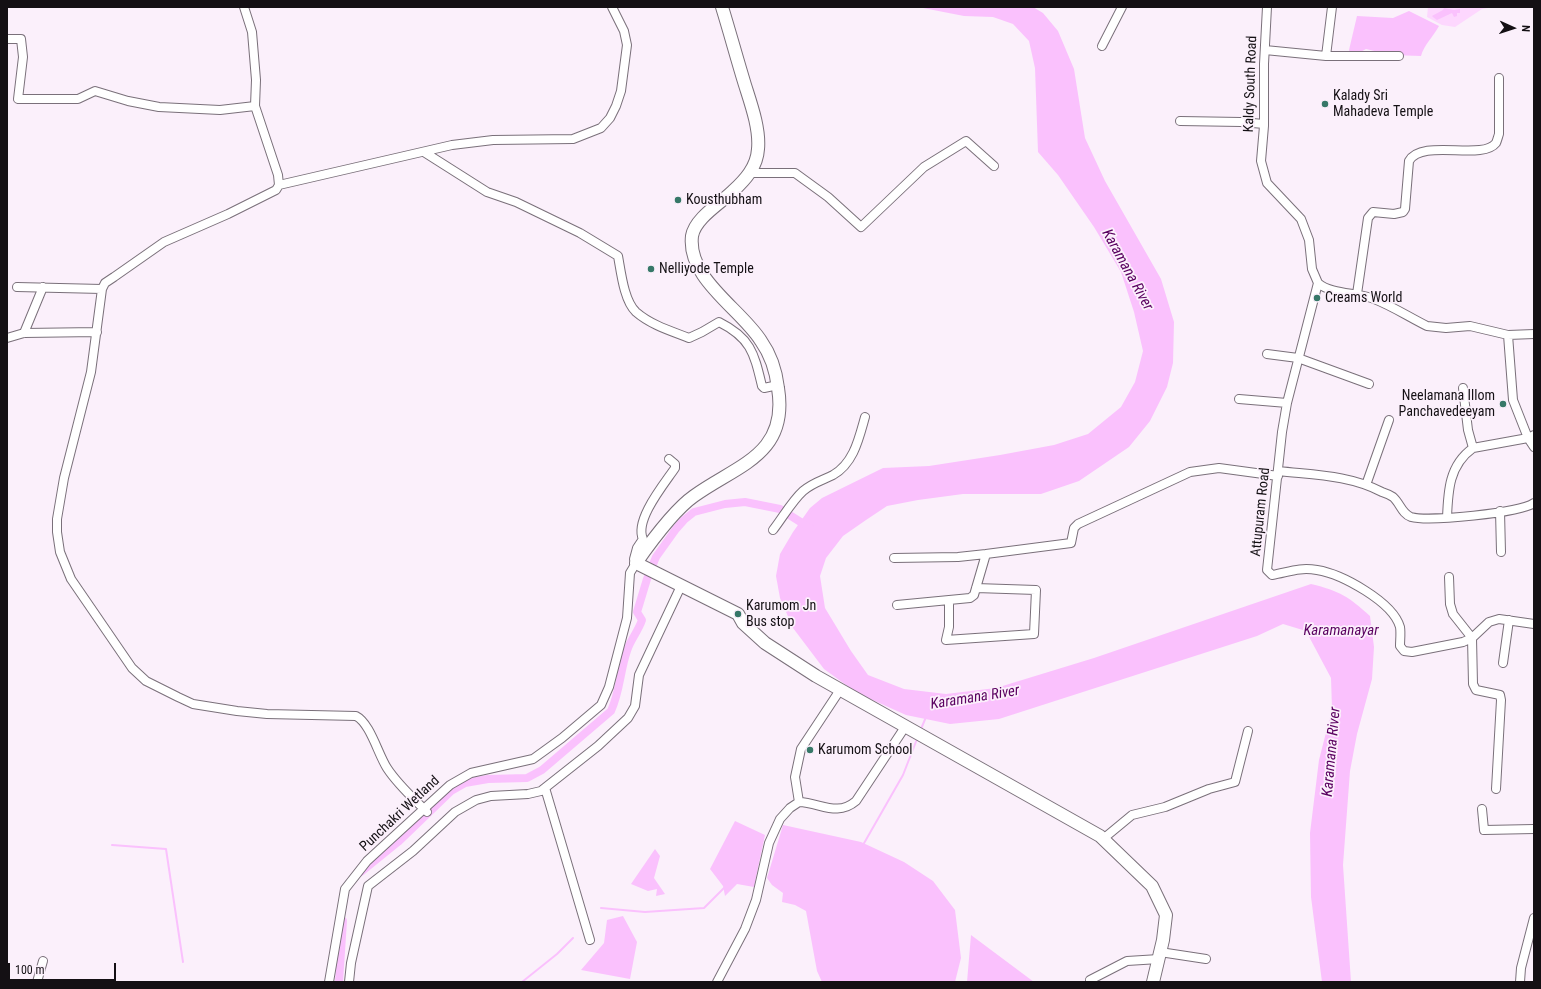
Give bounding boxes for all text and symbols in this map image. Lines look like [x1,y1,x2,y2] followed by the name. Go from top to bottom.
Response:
[1493,8,1533,48] north arrow
[1519,25,1532,32] text: N
[1241,35,1261,133] street label: Kaldy South Road
[1333,88,1433,120] place label: Kalady Sri Mahadeva Temple
[1320,99,1330,109] marker: Kalady Sri Mahadeva Temple
[686,192,762,208] place label: Kousthubham
[673,195,683,205] marker: Kousthubham
[1097,226,1157,314] water label: Karamana River
[659,261,754,277] place label: Nelliyode Temple
[646,264,656,274] marker: Nelliyode Temple
[1325,290,1402,306] place label: Creams World
[1312,293,1322,303] marker: Creams World
[1399,388,1495,420] place label: Neelamana Illom Panchavedeeyam
[1498,399,1508,409] marker: Neelamana Illom Panchavedeeyam
[1248,467,1274,557] street label: Attupuram Road
[746,598,816,630] place label: Karumom Jn Bus stop
[733,609,743,619] marker: Karumom Jn Bus stop
[1303,622,1379,640] water label: Karamanayar
[929,682,1021,714] water label: Karamana River
[1319,706,1345,798] water label: Karamana River
[818,742,912,758] place label: Karumom School
[805,745,815,755] marker: Karumom School
[357,773,443,855] street label: Punchakri Wetland
[10,955,118,981] scale bar
[15,963,45,977] text: 100 m

